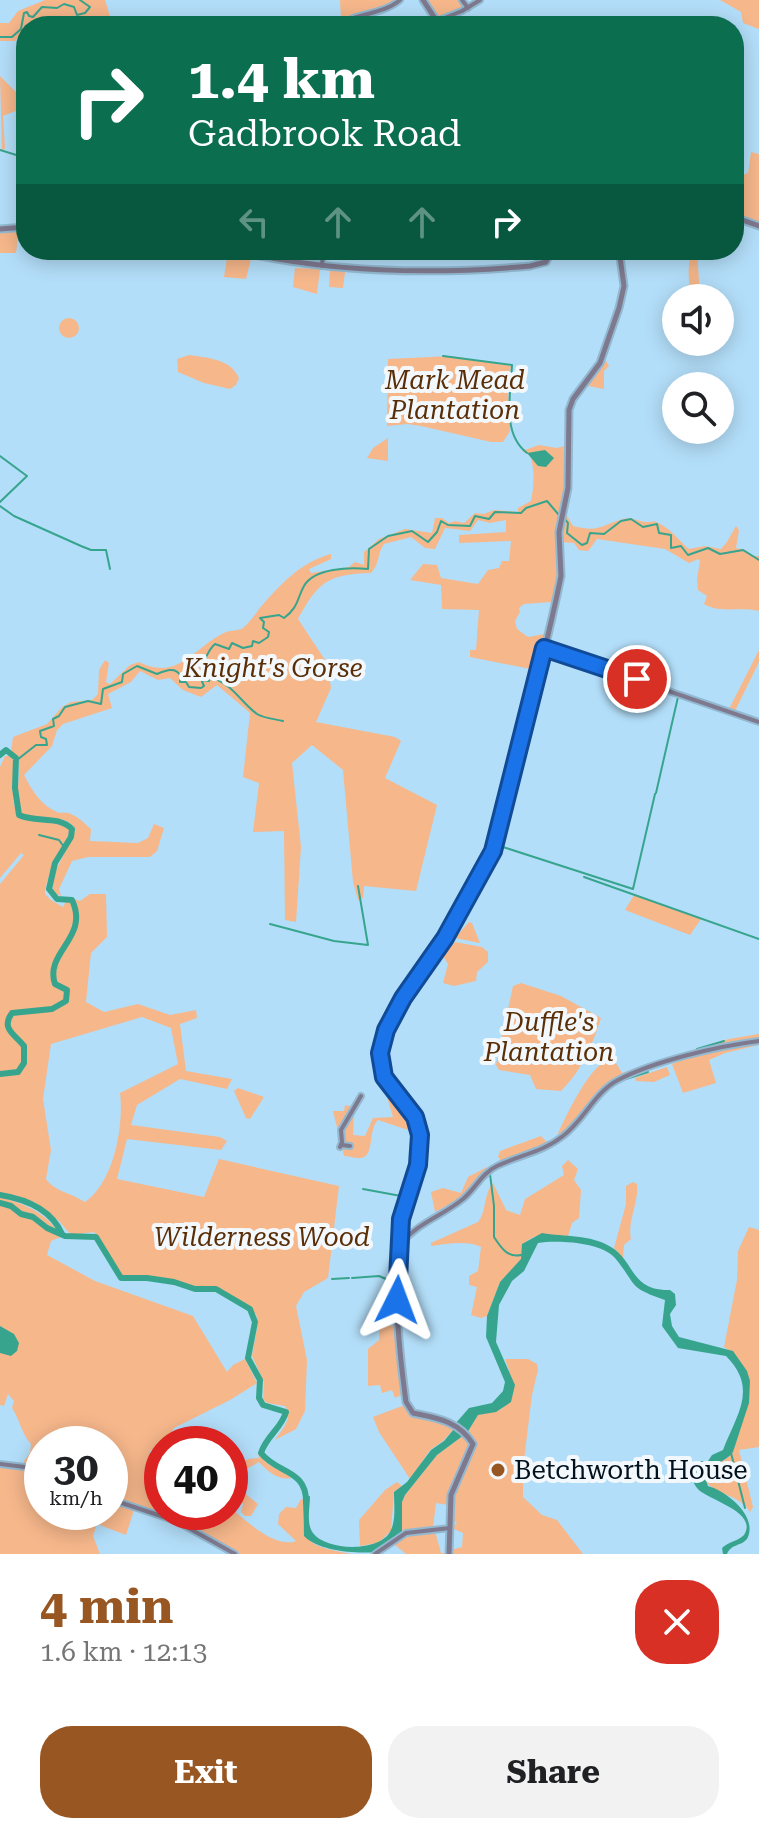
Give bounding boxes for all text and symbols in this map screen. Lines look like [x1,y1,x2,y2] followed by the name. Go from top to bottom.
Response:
[188,46,375,112] text: 1.4 km
[56,48,160,152] icon: right
[188,113,461,155] text: Gadbrook Road
[232,200,276,244] icon: left
[316,200,360,244] icon: ahead
[400,200,444,244] icon: ahead
[484,200,528,244] icon: right
[662,284,734,444] map controls
[662,284,734,356] button: sound
[384,365,525,425] park label: Mark Mead Plantation
[662,372,734,444] button: search
[603,645,671,713] pin
[182,653,363,683] park label: Knight's Gorse
[615,657,659,701] icon: arrive
[483,1007,614,1067] park label: Duffle's Plantation
[154,1222,370,1252] park label: Wilderness Wood
[355,1258,439,1342] position arrow
[144,1426,248,1530] speed limit sign: 40
[54,1444,98,1491] text: 30
[514,1455,747,1485] place label: Betchworth House
[489,1461,507,1479] marker: Betchworth House
[49,1486,103,1510] text: km/h
[40,1579,173,1635] text: 4 min
[635,1580,719,1664] button: close
[40,1637,207,1667] text: 1.6 km · 12:13
[40,1726,372,1818] button: Exit
[388,1726,719,1818] button: Share

